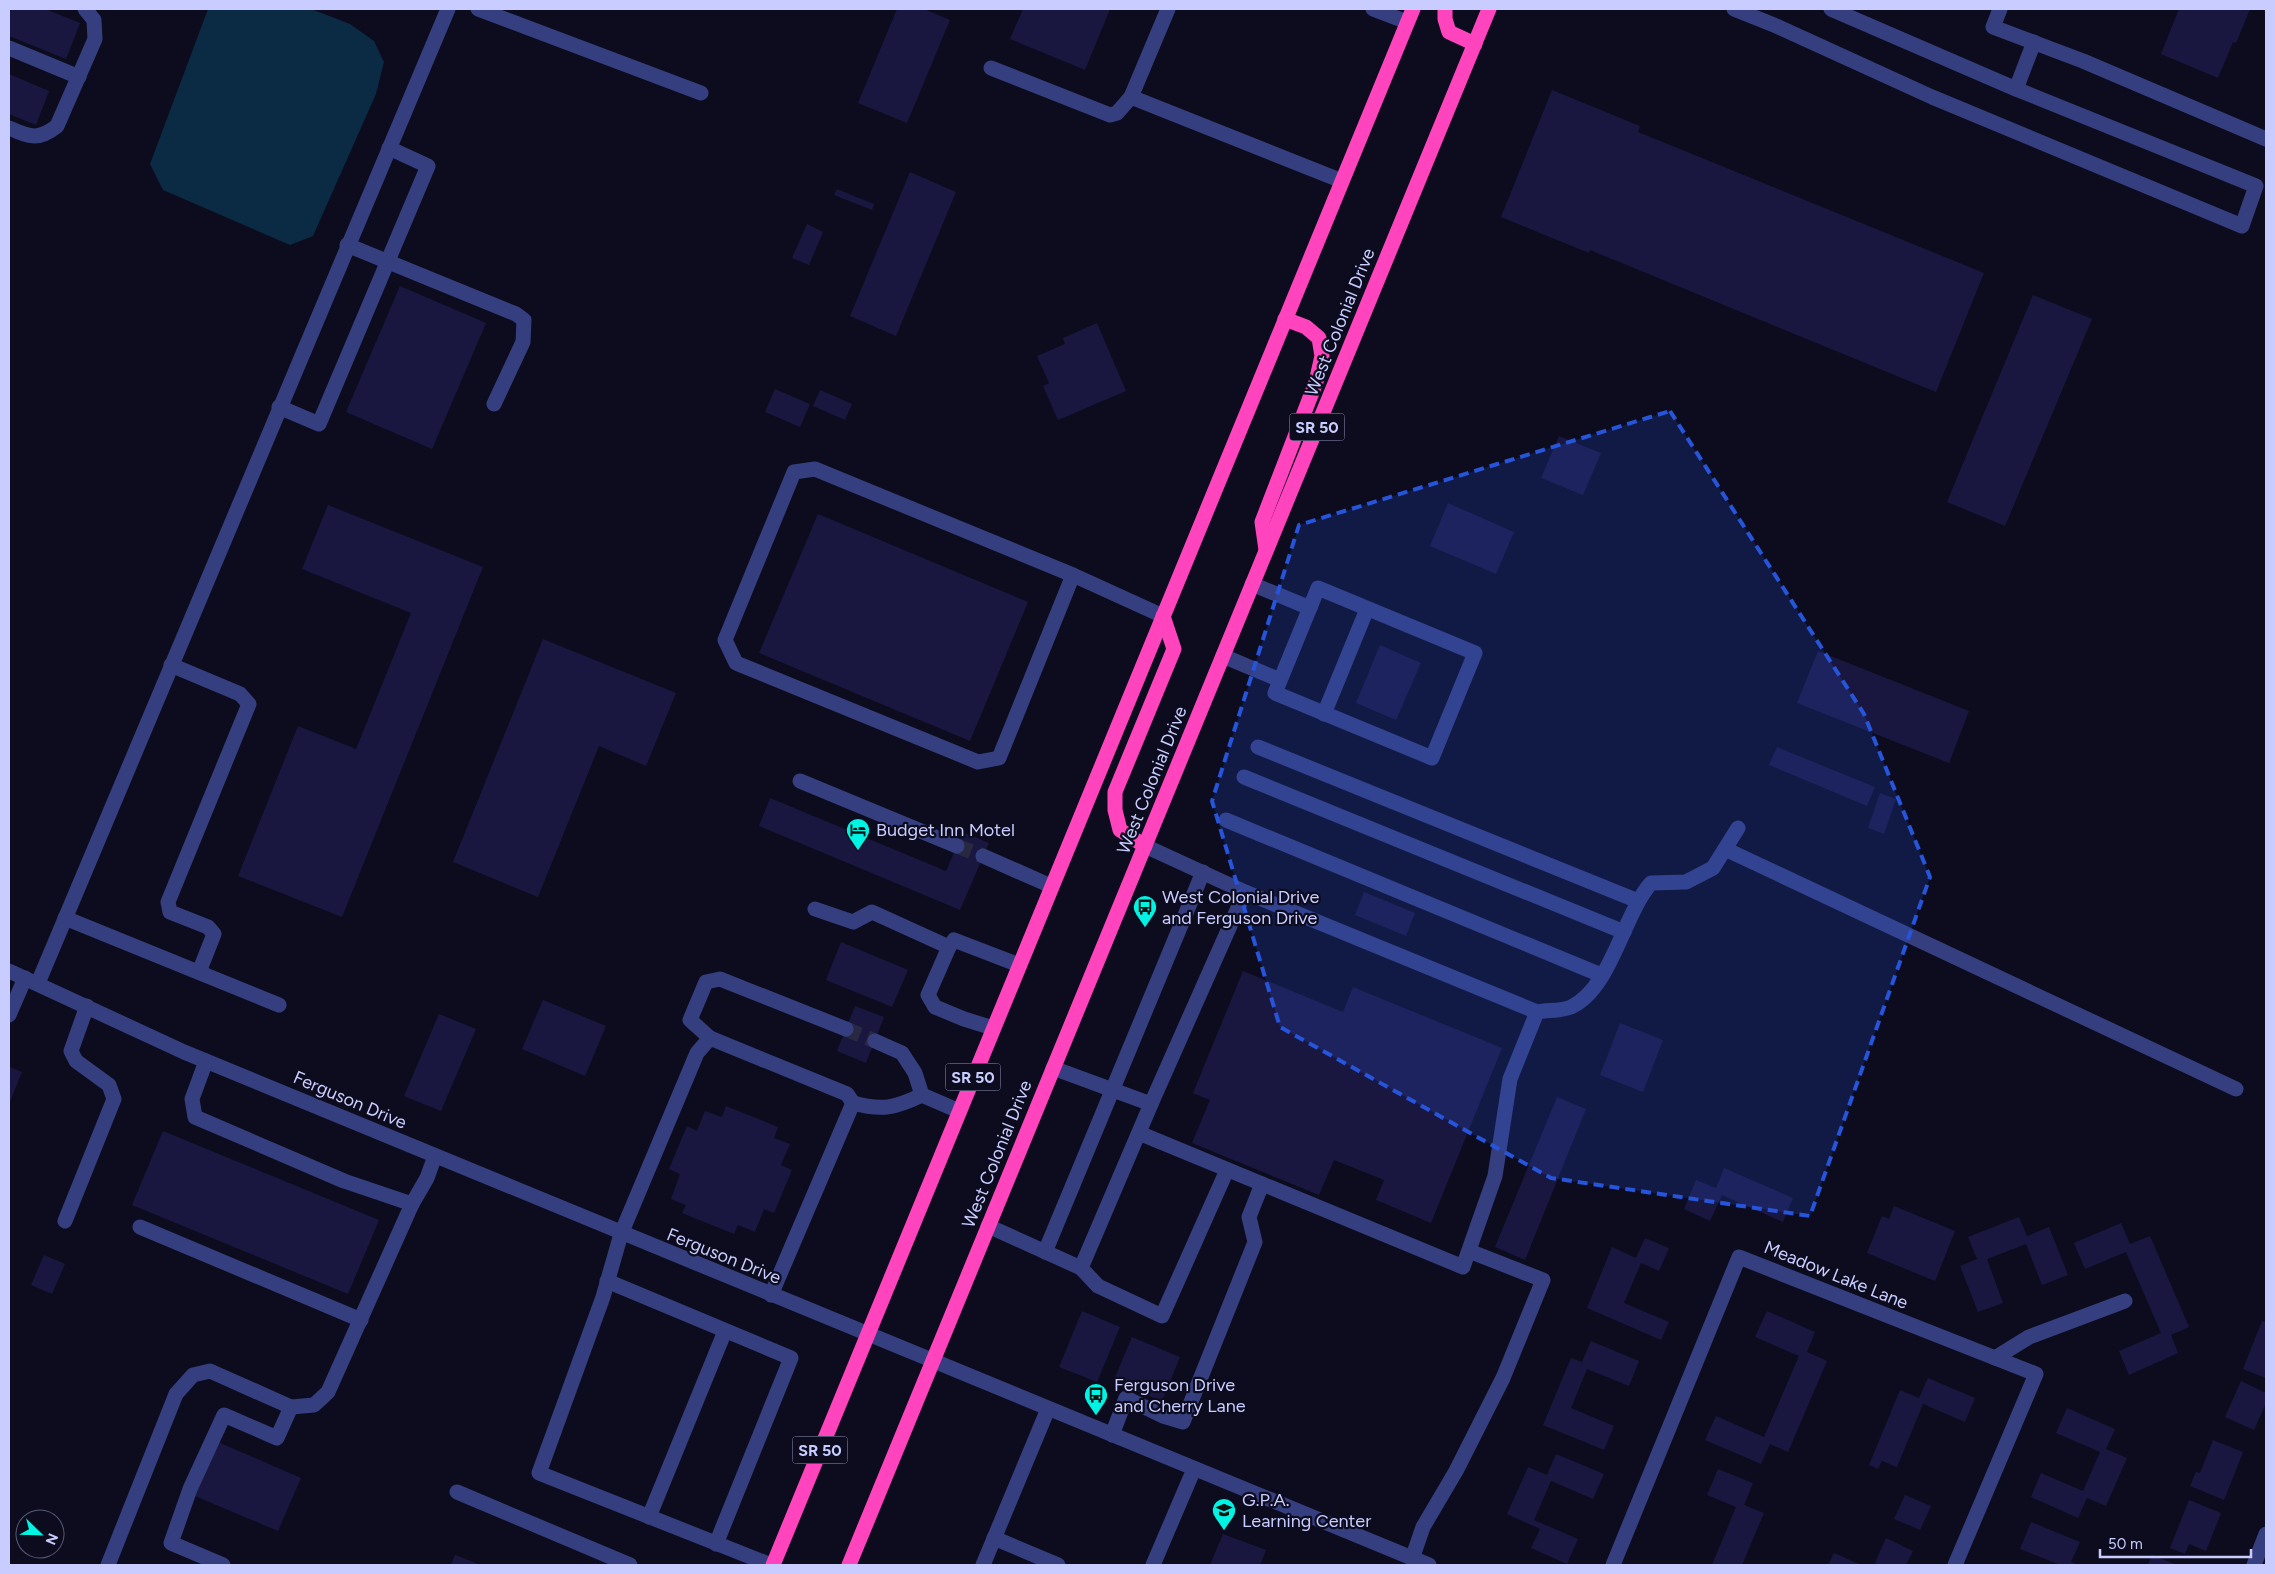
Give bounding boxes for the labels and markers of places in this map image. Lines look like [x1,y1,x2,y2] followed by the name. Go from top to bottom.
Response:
[845,817,871,851] hotel icon: Budget Inn Motel
[876,819,1015,841] place label: Budget Inn Motel
[1162,886,1319,929] place label: West Colonial Drive and Ferguson Drive
[1132,894,1158,928] bus stop icon: West Colonial Drive and Ferguson Drive
[1114,1374,1246,1417] place label: Ferguson Drive and Cherry Lane
[1083,1382,1109,1416] bus stop icon: Ferguson Drive and Cherry Lane
[1242,1489,1371,1532] place label: G.P.A. Learning Center
[1211,1497,1237,1531] school or university icon: G.P.A. Learning Center

